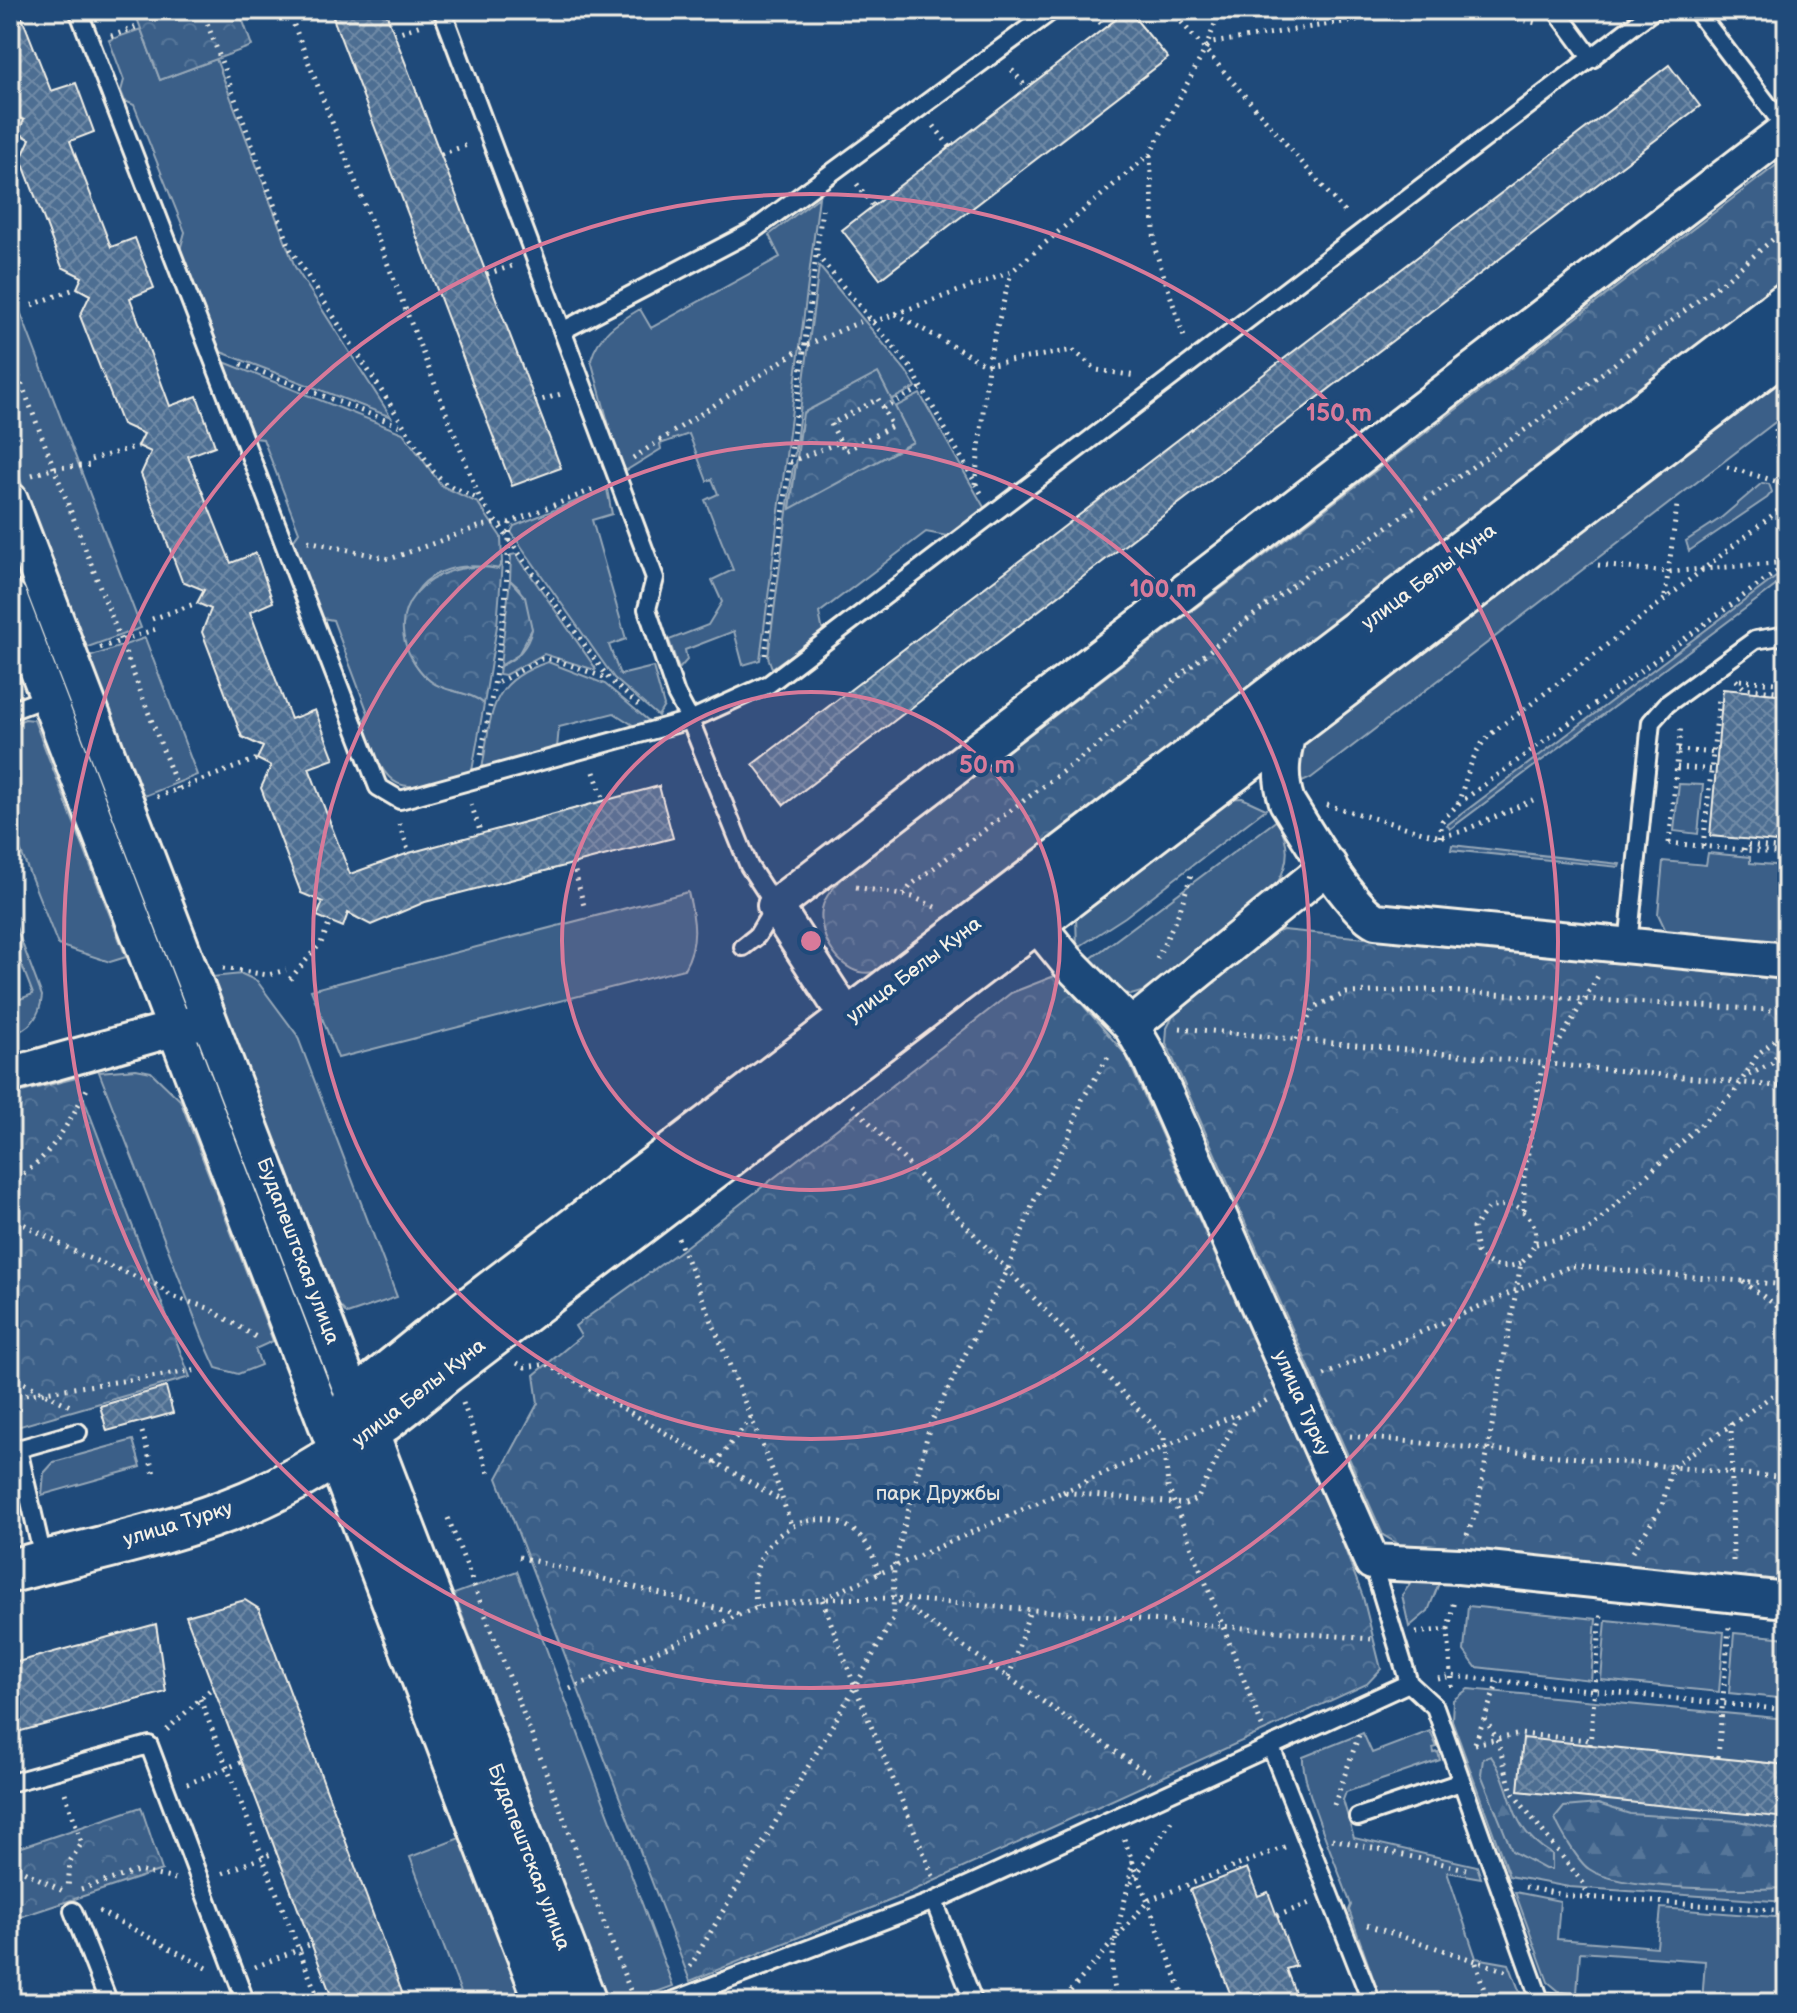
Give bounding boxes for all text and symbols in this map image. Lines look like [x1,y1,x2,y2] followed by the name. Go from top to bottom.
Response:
[1306,399,1372,428] text: 150 m
[1357,519,1501,635] street label: улица Белы Куна
[1130,575,1196,604] text: 100 m
[959,751,1015,780] text: 50 m
[842,912,986,1028] street label: улица Белы Куна
[797,927,825,955] centre of rings
[251,1154,345,1348] street label: Будапештская улица
[348,1334,490,1452] street label: улица Белы Куна
[1268,1347,1336,1459] street label: улица Турку
[876,1482,1000,1506] park label: парк Дружбы
[121,1496,235,1552] street label: улица Турку
[482,1760,576,1954] street label: Будапештская улица

